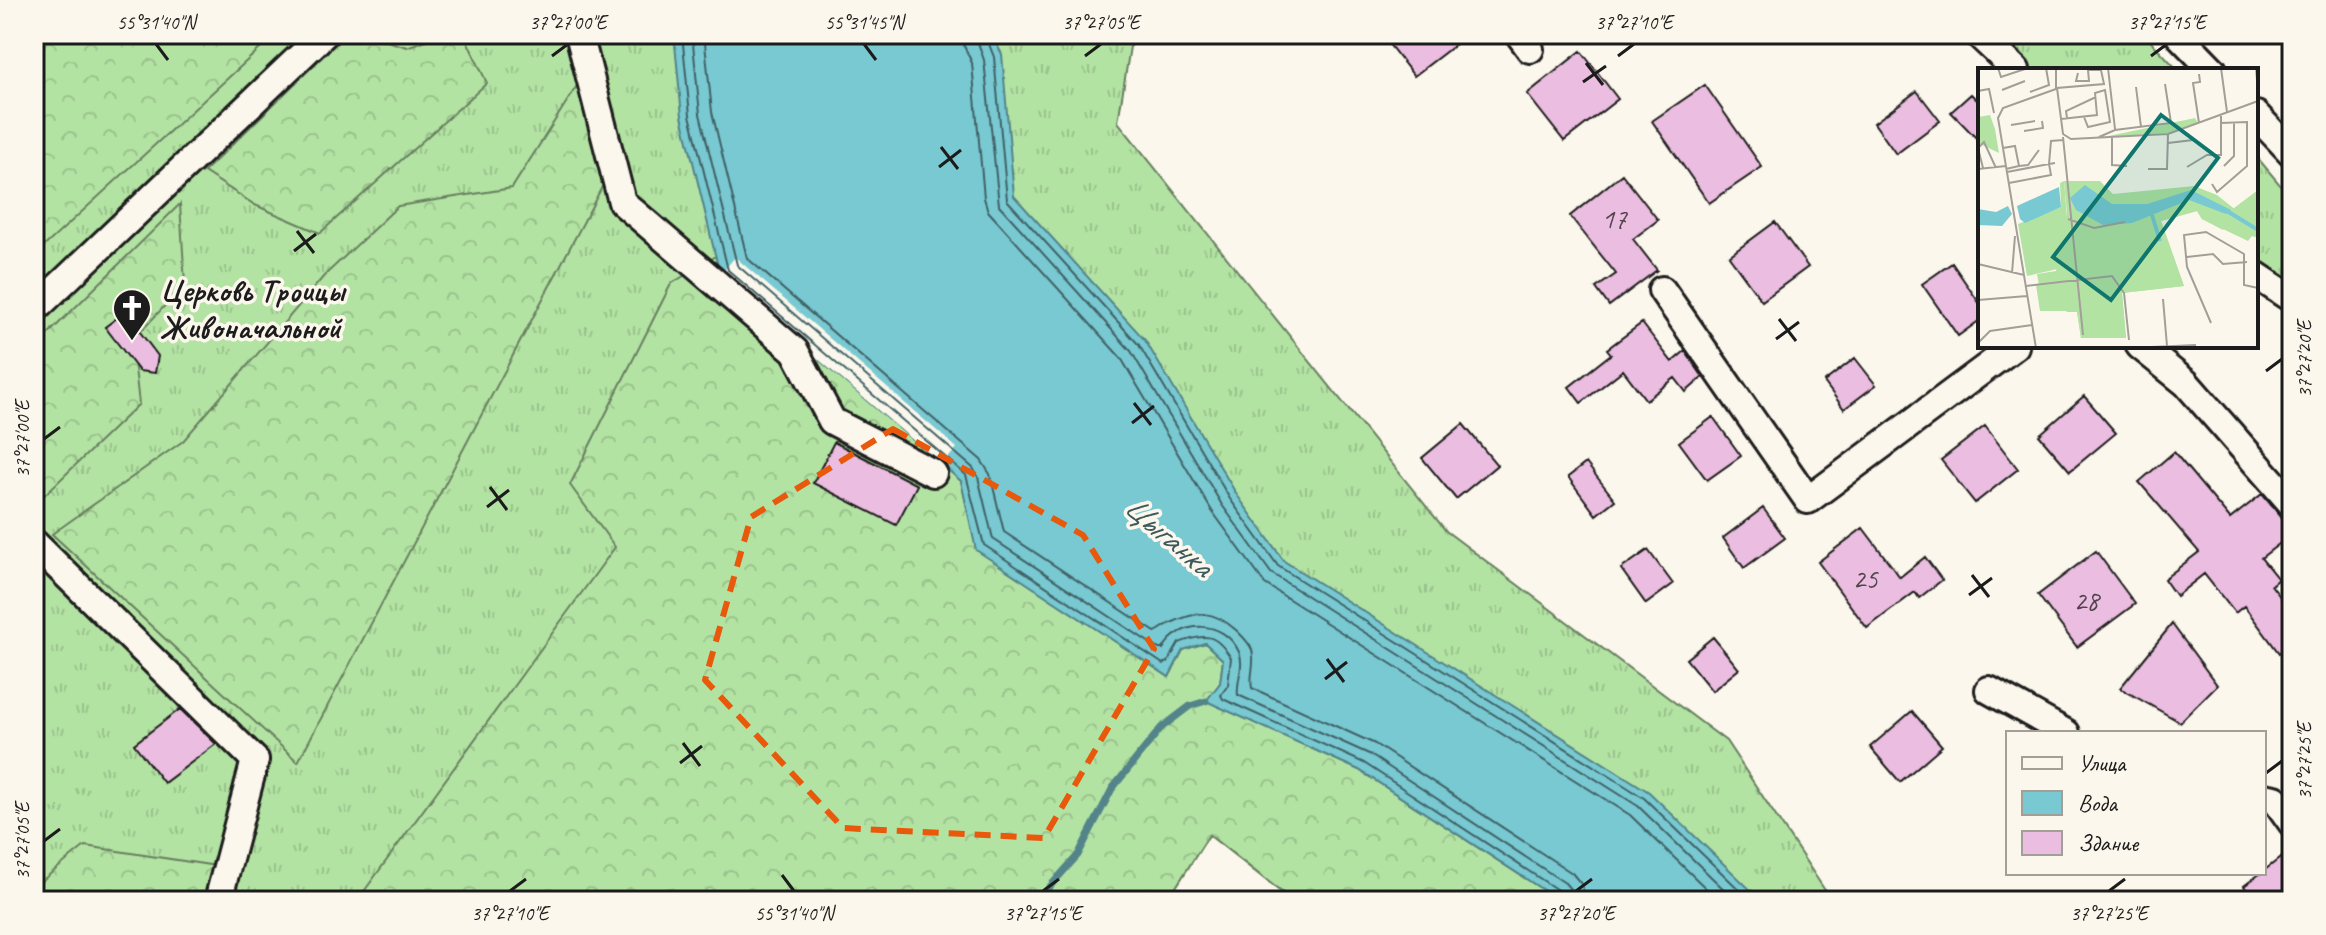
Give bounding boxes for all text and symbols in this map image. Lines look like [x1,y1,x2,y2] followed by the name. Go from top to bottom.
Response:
[117,10,198,35] text: 55°31'40"N
[529,10,609,35] text: 37°27'00"E
[825,10,906,35] text: 55°31'45"N
[1062,10,1142,35] text: 37°27'05"E
[1595,10,1675,35] text: 37°27'10"E
[2128,10,2208,35] text: 37°27'15"E
[1978,68,2258,348] inset map
[1601,201,1628,236] house number: 17
[160,270,347,348] place label: Церковь Троицы Живоначальной
[111,287,153,342] church icon: Церковь Троицы Живоначальной
[2292,318,2317,398] text: 37°27'20"E
[10,398,35,478] text: 37°27'00"E
[1116,485,1225,588] water label: Цыганка
[1852,561,1879,596] house number: 25
[2073,583,2101,618] house number: 28
[2292,720,2317,800] text: 37°27'25"E
[2006,731,2266,875] legend
[2078,748,2127,778] text: Улица
[2078,788,2118,818] text: Вода
[10,800,35,880] text: 37°27'05"E
[2078,828,2140,858] text: Здание
[471,901,551,926] text: 37°27'10"E
[755,901,836,926] text: 55°31'40"N
[1004,901,1084,926] text: 37°27'15"E
[1537,901,1617,926] text: 37°27'20"E
[2070,901,2150,926] text: 37°27'25"E

